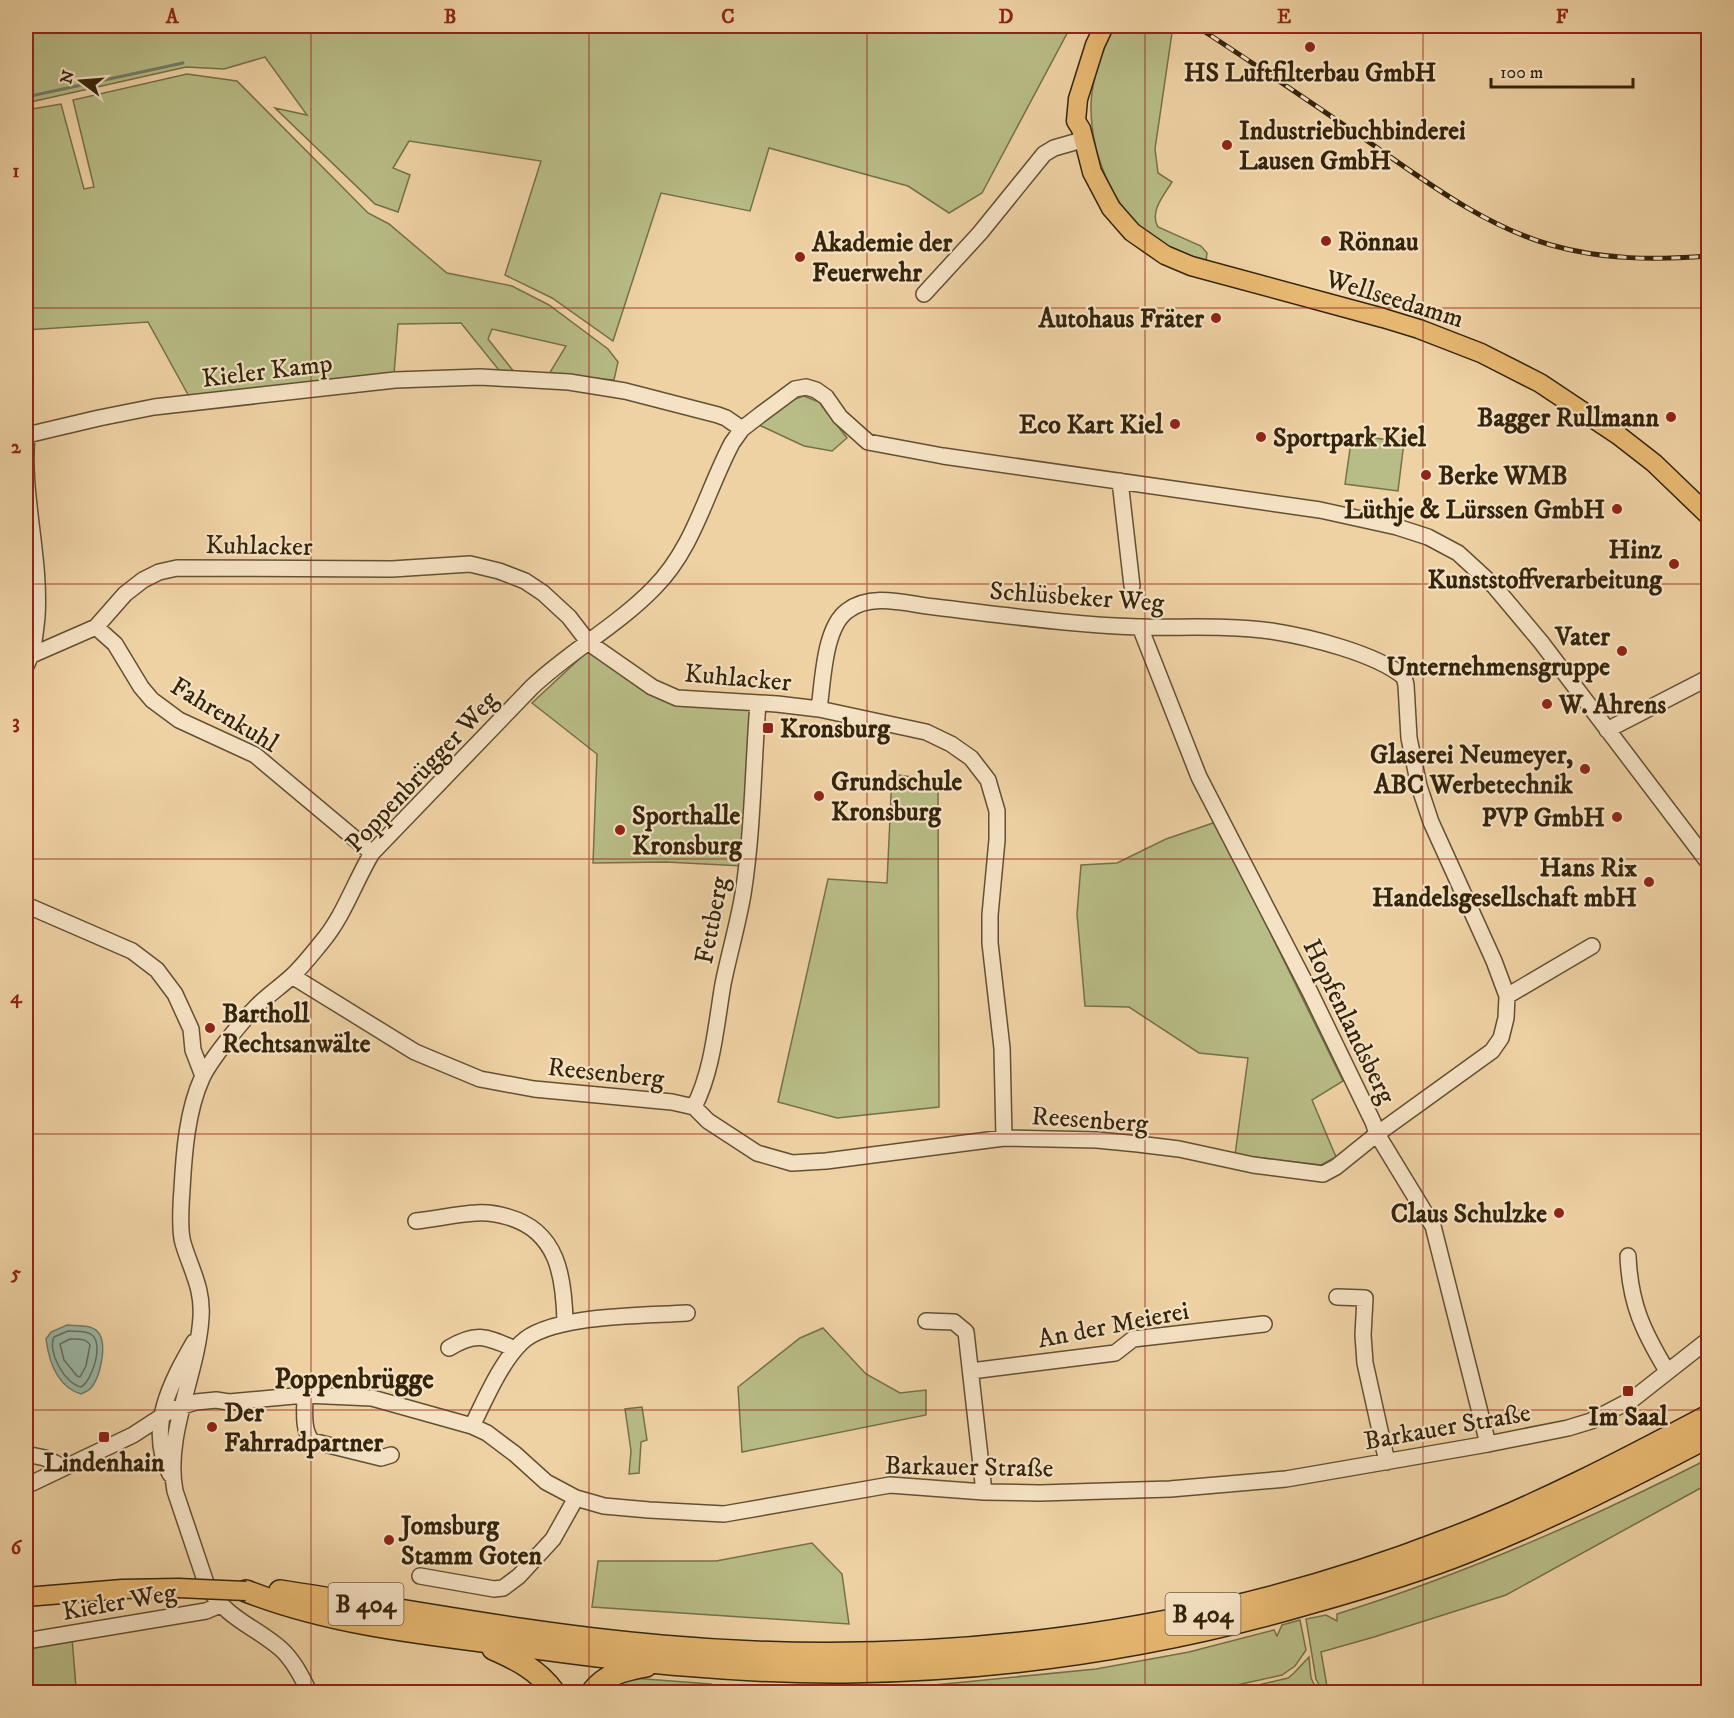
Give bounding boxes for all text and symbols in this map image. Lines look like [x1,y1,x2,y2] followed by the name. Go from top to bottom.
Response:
[165,5,180,30] text: A
[444,5,456,30] text: B
[721,5,735,30] text: C
[999,5,1014,30] text: D
[1277,5,1291,30] text: E
[1556,5,1569,30] text: F
[1303,40,1317,54] marker: HS Luftfilterbau GmbH
[51,51,111,111] north arrow
[1491,51,1634,89] scale bar
[1184,57,1437,90] place label: HS Luftfilterbau GmbH
[1500,62,1543,84] text: 100 m
[56,68,79,86] text: N
[1239,115,1466,178] place label: Industriebuchbinderei Lausen GmbH
[1220,138,1234,152] marker: Industriebuchbinderei Lausen GmbH
[12,159,20,184] text: 1
[1338,226,1419,259] place label: Rönnau
[811,227,953,290] place label: Akademie der Feuerwehr
[1319,234,1333,248] marker: Rönnau
[793,250,807,264] marker: Akademie der Feuerwehr
[1321,263,1467,336] street label: Wellseedamm
[1037,303,1204,336] place label: Autohaus Fräter
[1209,311,1223,325] marker: Autohaus Fräter
[200,347,334,396] street label: Kieler Kamp
[1477,402,1659,435] place label: Bagger Rullmann
[1019,409,1164,442] place label: Eco Kart Kiel
[1664,410,1678,424] marker: Bagger Rullmann
[1168,417,1182,431] marker: Eco Kart Kiel
[1273,422,1427,455] place label: Sportpark Kiel
[1254,430,1268,444] marker: Sportpark Kiel
[11,435,22,460] text: 2
[1438,460,1568,493] place label: Berke WMB
[1419,468,1433,482] marker: Berke WMB
[1344,494,1605,527] place label: Lüthje & Lürssen GmbH
[1610,502,1624,516] marker: Lüthje & Lürssen GmbH
[205,529,313,564] street label: Kuhlacker
[1427,534,1663,597] place label: Hinz Kunststoffverarbeitung
[1667,557,1681,571] marker: Hinz Kunststoffverarbeitung
[988,575,1166,620] street label: Schlüsbeker Weg
[1386,621,1610,684] place label: Vater Unternehmensgruppe
[1615,644,1629,658] marker: Vater Unternehmensgruppe
[683,657,793,700] street label: Kuhlacker
[164,670,285,761] street label: Fahrenkuhl
[339,684,506,860] street label: Poppenbrügger Weg
[1558,689,1666,722] place label: W. Ahrens
[1540,697,1554,711] marker: W. Ahrens
[12,710,20,735] text: 3
[780,713,891,746] place label: Kronsburg
[761,721,775,735] marker: Kronsburg
[1370,739,1574,802] place label: Glaserei Neumeyer, ABC Werbetechnik
[1578,762,1592,776] marker: Glaserei Neumeyer, ABC Werbetechnik
[831,766,963,829] place label: Grundschule Kronsburg
[812,789,826,803] marker: Grundschule Kronsburg
[632,800,743,863] place label: Sporthalle Kronsburg
[1481,802,1605,835] place label: PVP GmbH
[1610,810,1624,824] marker: PVP GmbH
[613,823,627,837] marker: Sporthalle Kronsburg
[1372,852,1637,915] place label: Hans Rix Handelsgesellschaft mbH
[688,874,737,967] street label: Fettberg
[1642,875,1656,889] marker: Hans Rix Handelsgesellschaft mbH
[1295,934,1403,1110] street label: Hopfenlandsberg
[10,985,23,1010] text: 4
[222,998,371,1061] place label: Bartholl Rechtsanwälte
[203,1021,217,1035] marker: Bartholl Rechtsanwälte
[546,1051,666,1096] street label: Reesenberg
[1030,1100,1150,1141] street label: Reesenberg
[1391,1198,1547,1231] place label: Claus Schulzke
[1552,1206,1566,1220] marker: Claus Schulzke
[10,1261,21,1286] text: 5
[1035,1295,1192,1356] street label: An der Meierei
[274,1362,434,1397] district label: Poppenbrügge
[1621,1384,1635,1398] marker: Im Saal
[224,1397,384,1460] place label: Der Fahrradpartner
[1361,1397,1533,1458] street label: Barkauer Straße
[1588,1401,1669,1434] place label: Im Saal
[205,1420,219,1434] marker: Der Fahrradpartner
[97,1430,111,1444] marker: Lindenhain
[43,1447,165,1480] place label: Lindenhain
[884,1450,1054,1485] street label: Barkauer Straße
[398,1510,543,1573] place label: Jomsburg Stamm Goten
[382,1533,396,1547] marker: Jomsburg Stamm Goten
[11,1536,23,1561] text: 6
[60,1576,179,1629] street label: Kieler Weg
[328,1583,404,1625] road number: B 404
[1166,1593,1240,1635] road number: B 404

